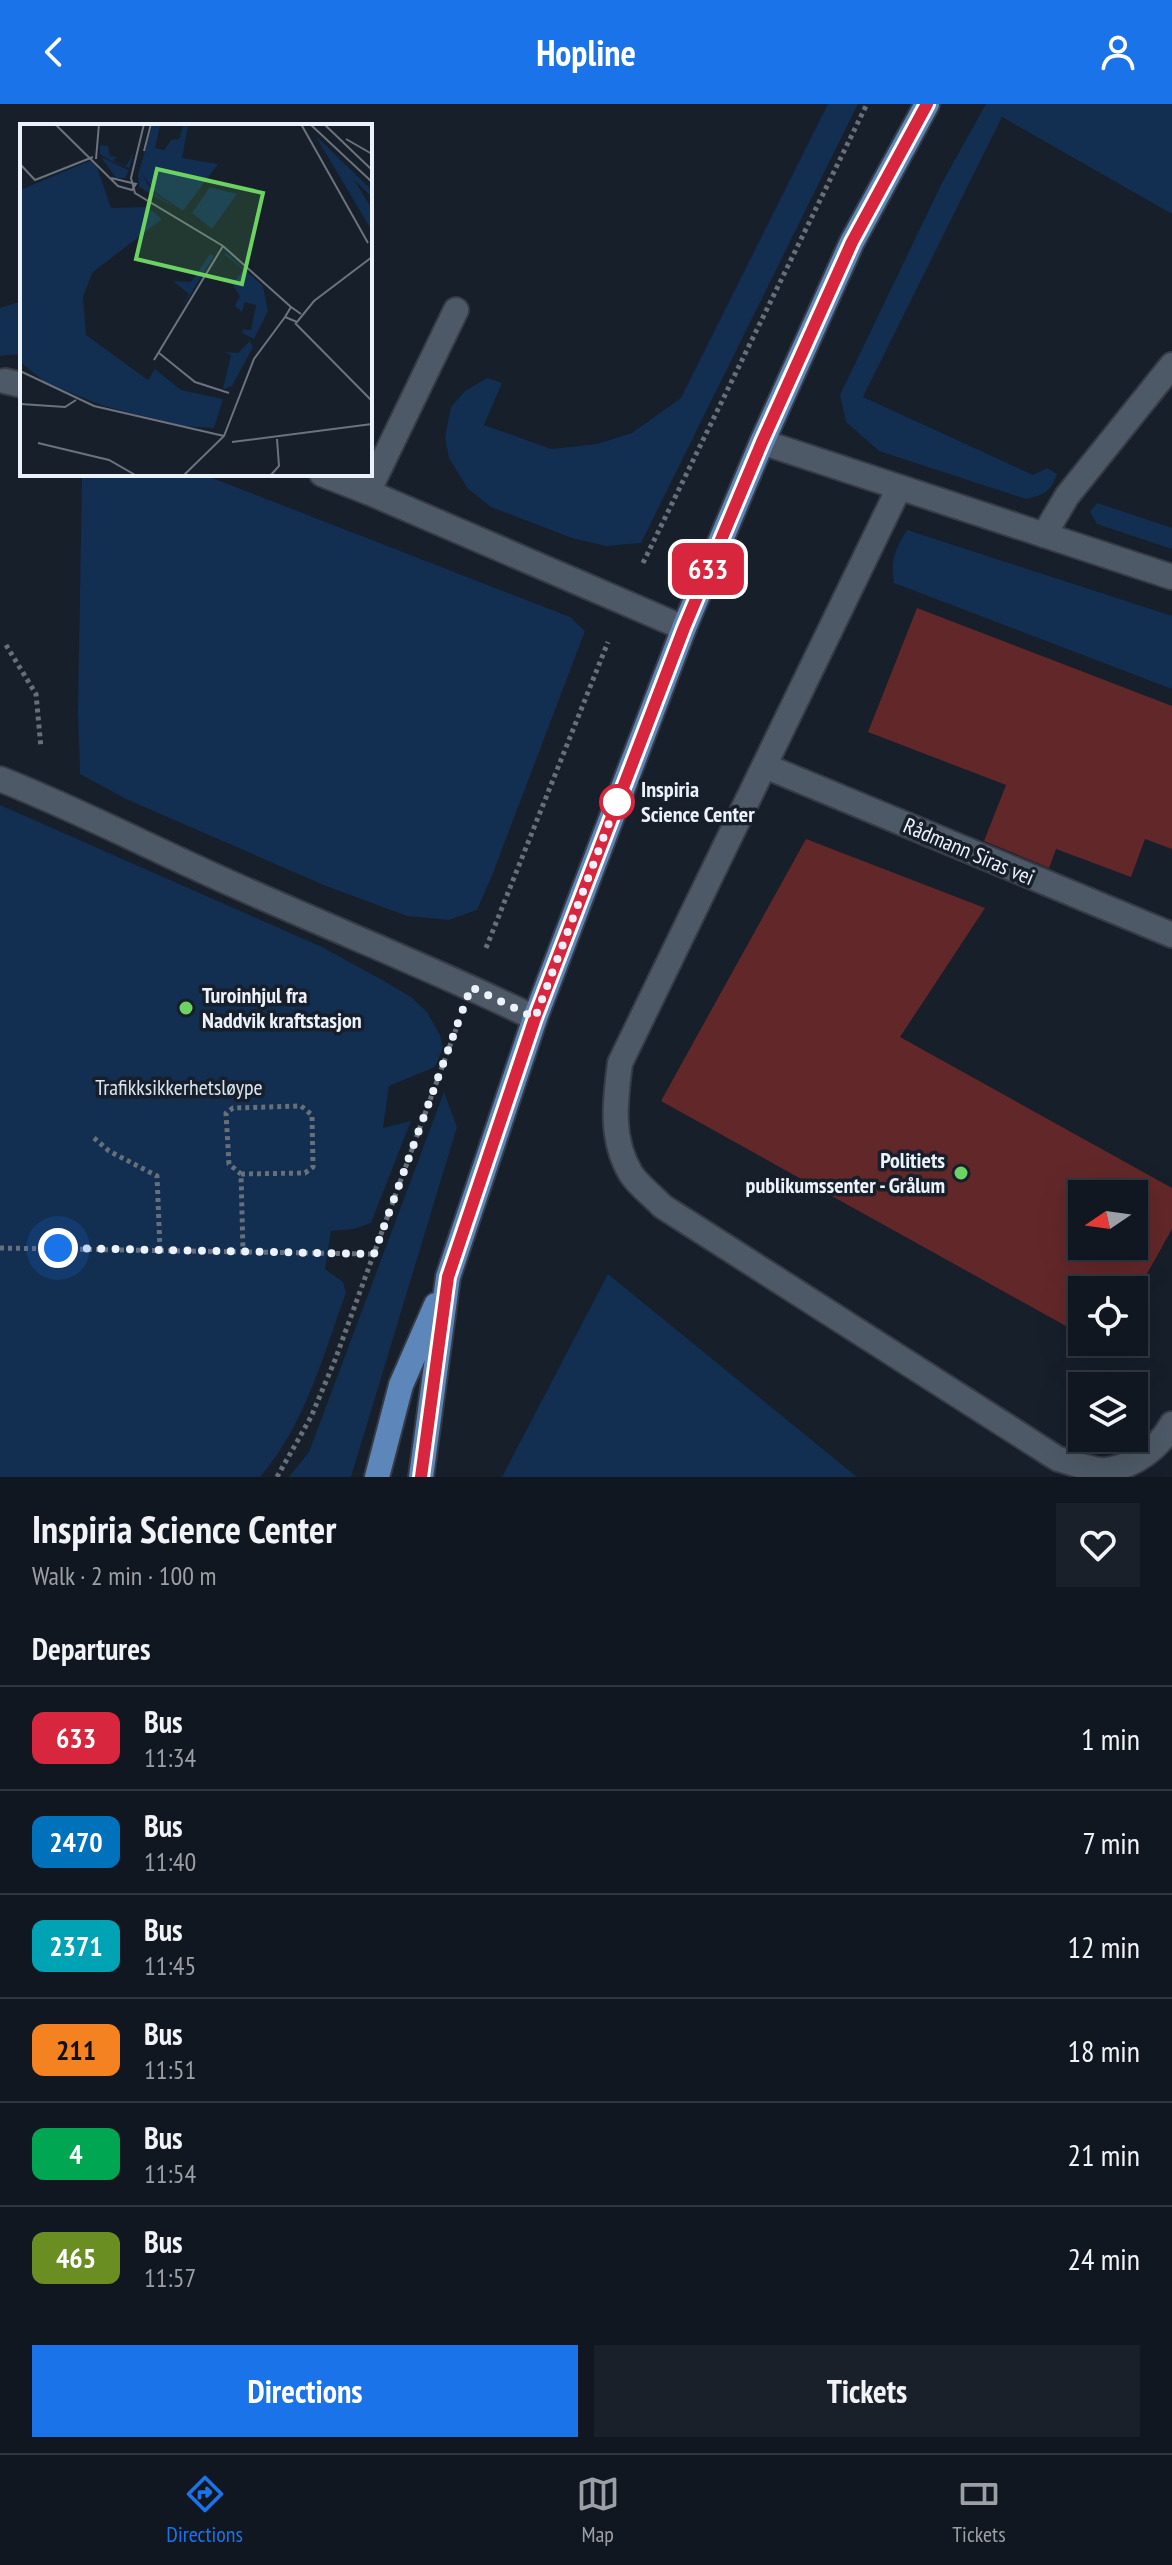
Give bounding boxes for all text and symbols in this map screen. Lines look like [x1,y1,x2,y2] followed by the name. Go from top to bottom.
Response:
[536,29,636,76] text: Hopline
[32,30,76,74] icon: back
[1096,30,1140,74] icon: person
[20,124,372,476] inset map
[662,543,754,595] line badge: 633
[688,550,728,587] text: 633
[641,775,755,828] place label: Inspiria Science Center
[600,785,634,819] marker: Inspiria Science Center
[899,811,1039,891] street label: Rådmann Siras vei
[202,981,362,1034] place label: Turoinhjul fra Naddvik kraftstasjon
[177,999,195,1017] marker: Turoinhjul fra Naddvik kraftstasjon
[95,1073,263,1101] park label: Trafikksikkerhetsløype
[746,1146,945,1199] place label: Politiets publikumssenter - Grålum
[952,1164,970,1182] marker: Politiets publikumssenter - Grålum
[1068,1180,1148,1260] north arrow
[1068,1180,1148,1452] map controls
[38,1228,78,1268] your location
[1068,1276,1148,1356] button: locate
[1068,1372,1148,1452] button: layers
[1056,1503,1140,1587] button: heart
[32,1504,336,1553] text: Inspiria Science Center
[32,1559,216,1592] text: Walk · 2 min · 100 m
[32,1629,150,1668] text: Departures
[144,1702,183,1741] text: Bus
[56,1719,96,1756] text: 633
[1081,1719,1140,1758] text: 1 min
[144,1741,196,1774] text: 11:34
[144,1806,183,1845] text: Bus
[49,1823,103,1860] text: 2470
[1082,1823,1140,1862] text: 7 min
[144,1845,196,1878] text: 11:40
[144,1910,183,1949] text: Bus
[49,1927,103,1964] text: 2371
[1067,1927,1140,1966] text: 12 min
[144,1949,196,1982] text: 11:45
[144,2014,183,2053] text: Bus
[56,2031,96,2068] text: 211
[1067,2031,1140,2070] text: 18 min
[144,2053,196,2086] text: 11:51
[144,2118,183,2157] text: Bus
[69,2135,83,2172] text: 4
[1067,2135,1140,2174] text: 21 min
[144,2157,196,2190] text: 11:54
[144,2222,183,2261] text: Bus
[56,2239,96,2276] text: 465
[1067,2239,1140,2278] text: 24 min
[144,2261,196,2294] text: 11:57
[32,2345,578,2437] button: Directions
[594,2345,1140,2437] button: Tickets
[166,2472,243,2548] tab: Directions
[576,2472,620,2548] tab: Map
[952,2472,1006,2548] tab: Tickets

